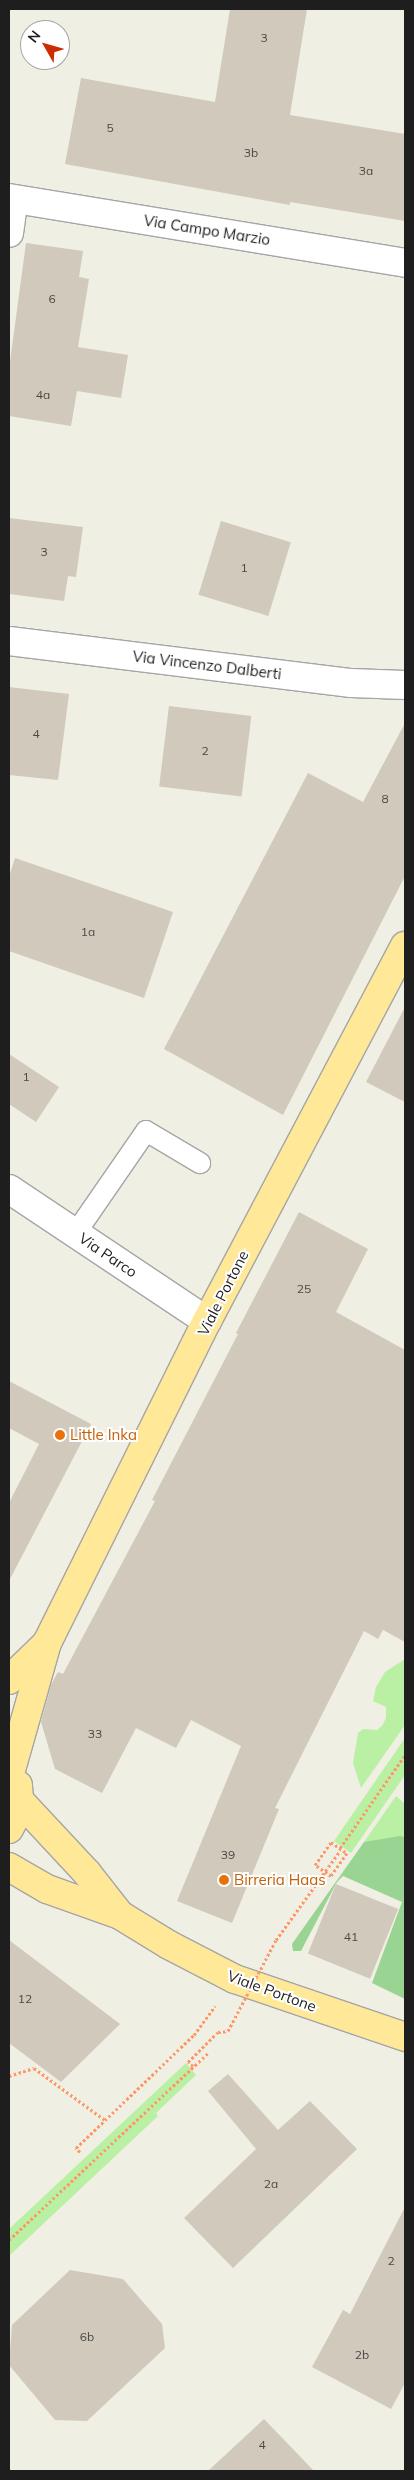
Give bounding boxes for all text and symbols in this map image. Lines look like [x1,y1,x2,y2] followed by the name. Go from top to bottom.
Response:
[20,20,70,70] north arrow
[24,27,44,46] text: N
[260,31,268,45] house number: 3
[106,121,114,135] house number: 5
[244,146,258,160] house number: 3b
[359,164,373,178] house number: 3a
[142,211,272,249] street label: Via Campo Marzio
[48,292,56,306] house number: 6
[36,388,50,402] house number: 4a
[40,545,48,559] house number: 3
[240,561,248,575] house number: 1
[132,647,282,683] street label: Via Vincenzo Dalberti
[32,727,40,741] house number: 4
[201,744,209,758] house number: 2
[381,792,389,806] house number: 8
[81,925,95,939] house number: 1a
[22,1070,30,1084] house number: 1
[75,1229,141,1281] street label: Via Parco
[194,1247,252,1339] street label: Viale Portone
[297,1282,311,1296] house number: 25
[70,1426,137,1444] place label: Little Inka
[54,1429,66,1441] marker: Little Inka
[88,1727,102,1741] house number: 33
[221,1848,235,1862] house number: 39
[234,1871,326,1889] place label: Birreria Haas
[218,1874,230,1886] marker: Birreria Haas
[344,1930,358,1944] house number: 41
[225,1967,319,2015] street label: Viale Portone
[18,1992,32,2006] house number: 12
[264,2177,278,2191] house number: 2a
[387,2254,395,2268] house number: 2
[80,2330,94,2344] house number: 6b
[355,2348,369,2362] house number: 2b
[258,2438,266,2452] house number: 4

